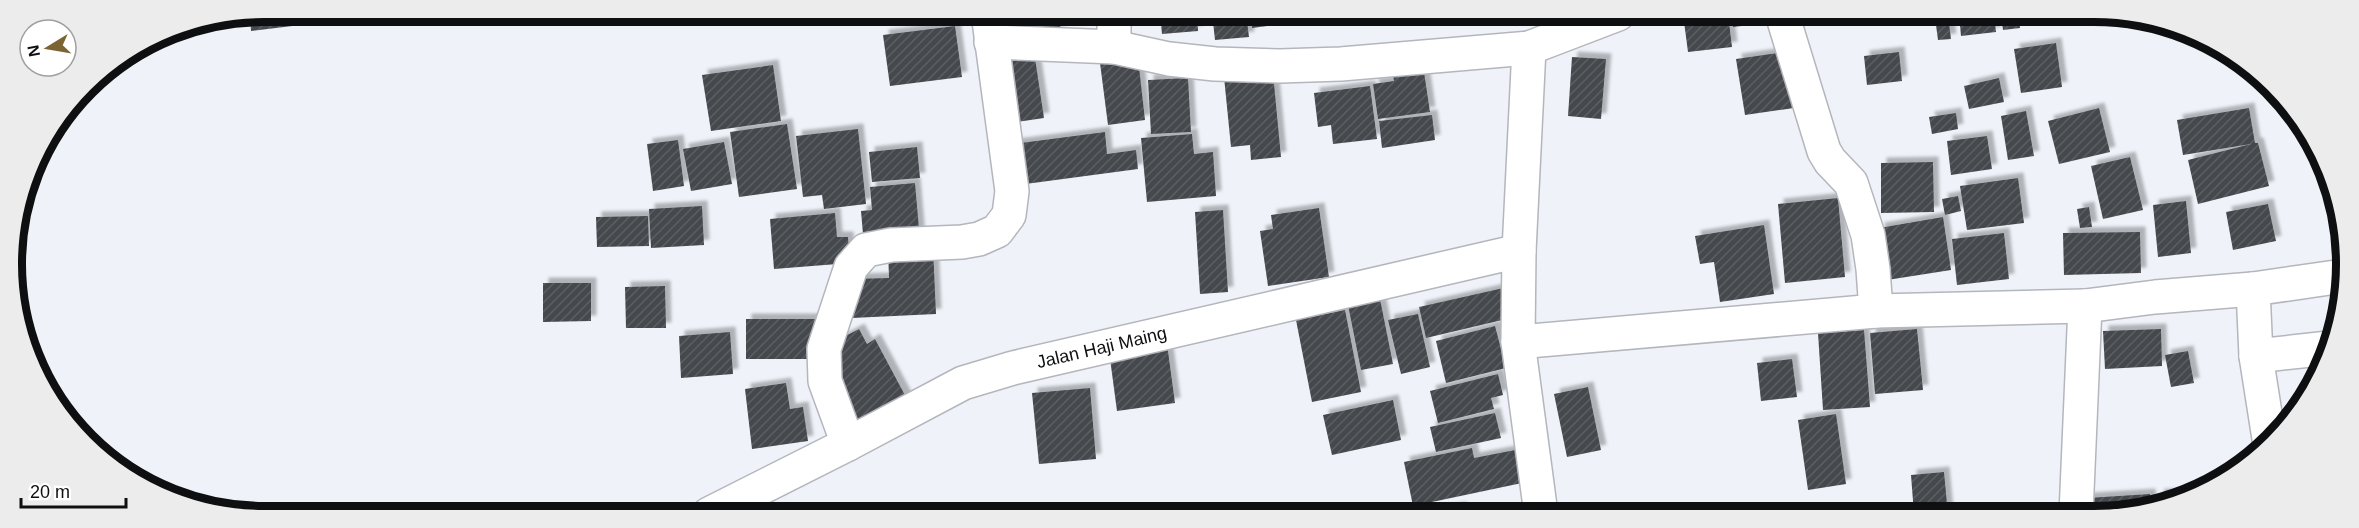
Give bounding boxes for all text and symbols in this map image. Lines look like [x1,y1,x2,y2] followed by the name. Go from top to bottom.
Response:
[18,18,78,78] north arrow
[24,43,43,58] text: N
[1035,323,1169,372] street label: Jalan Haji Maing
[21,471,126,509] scale bar
[30,482,70,502] text: 20 m

